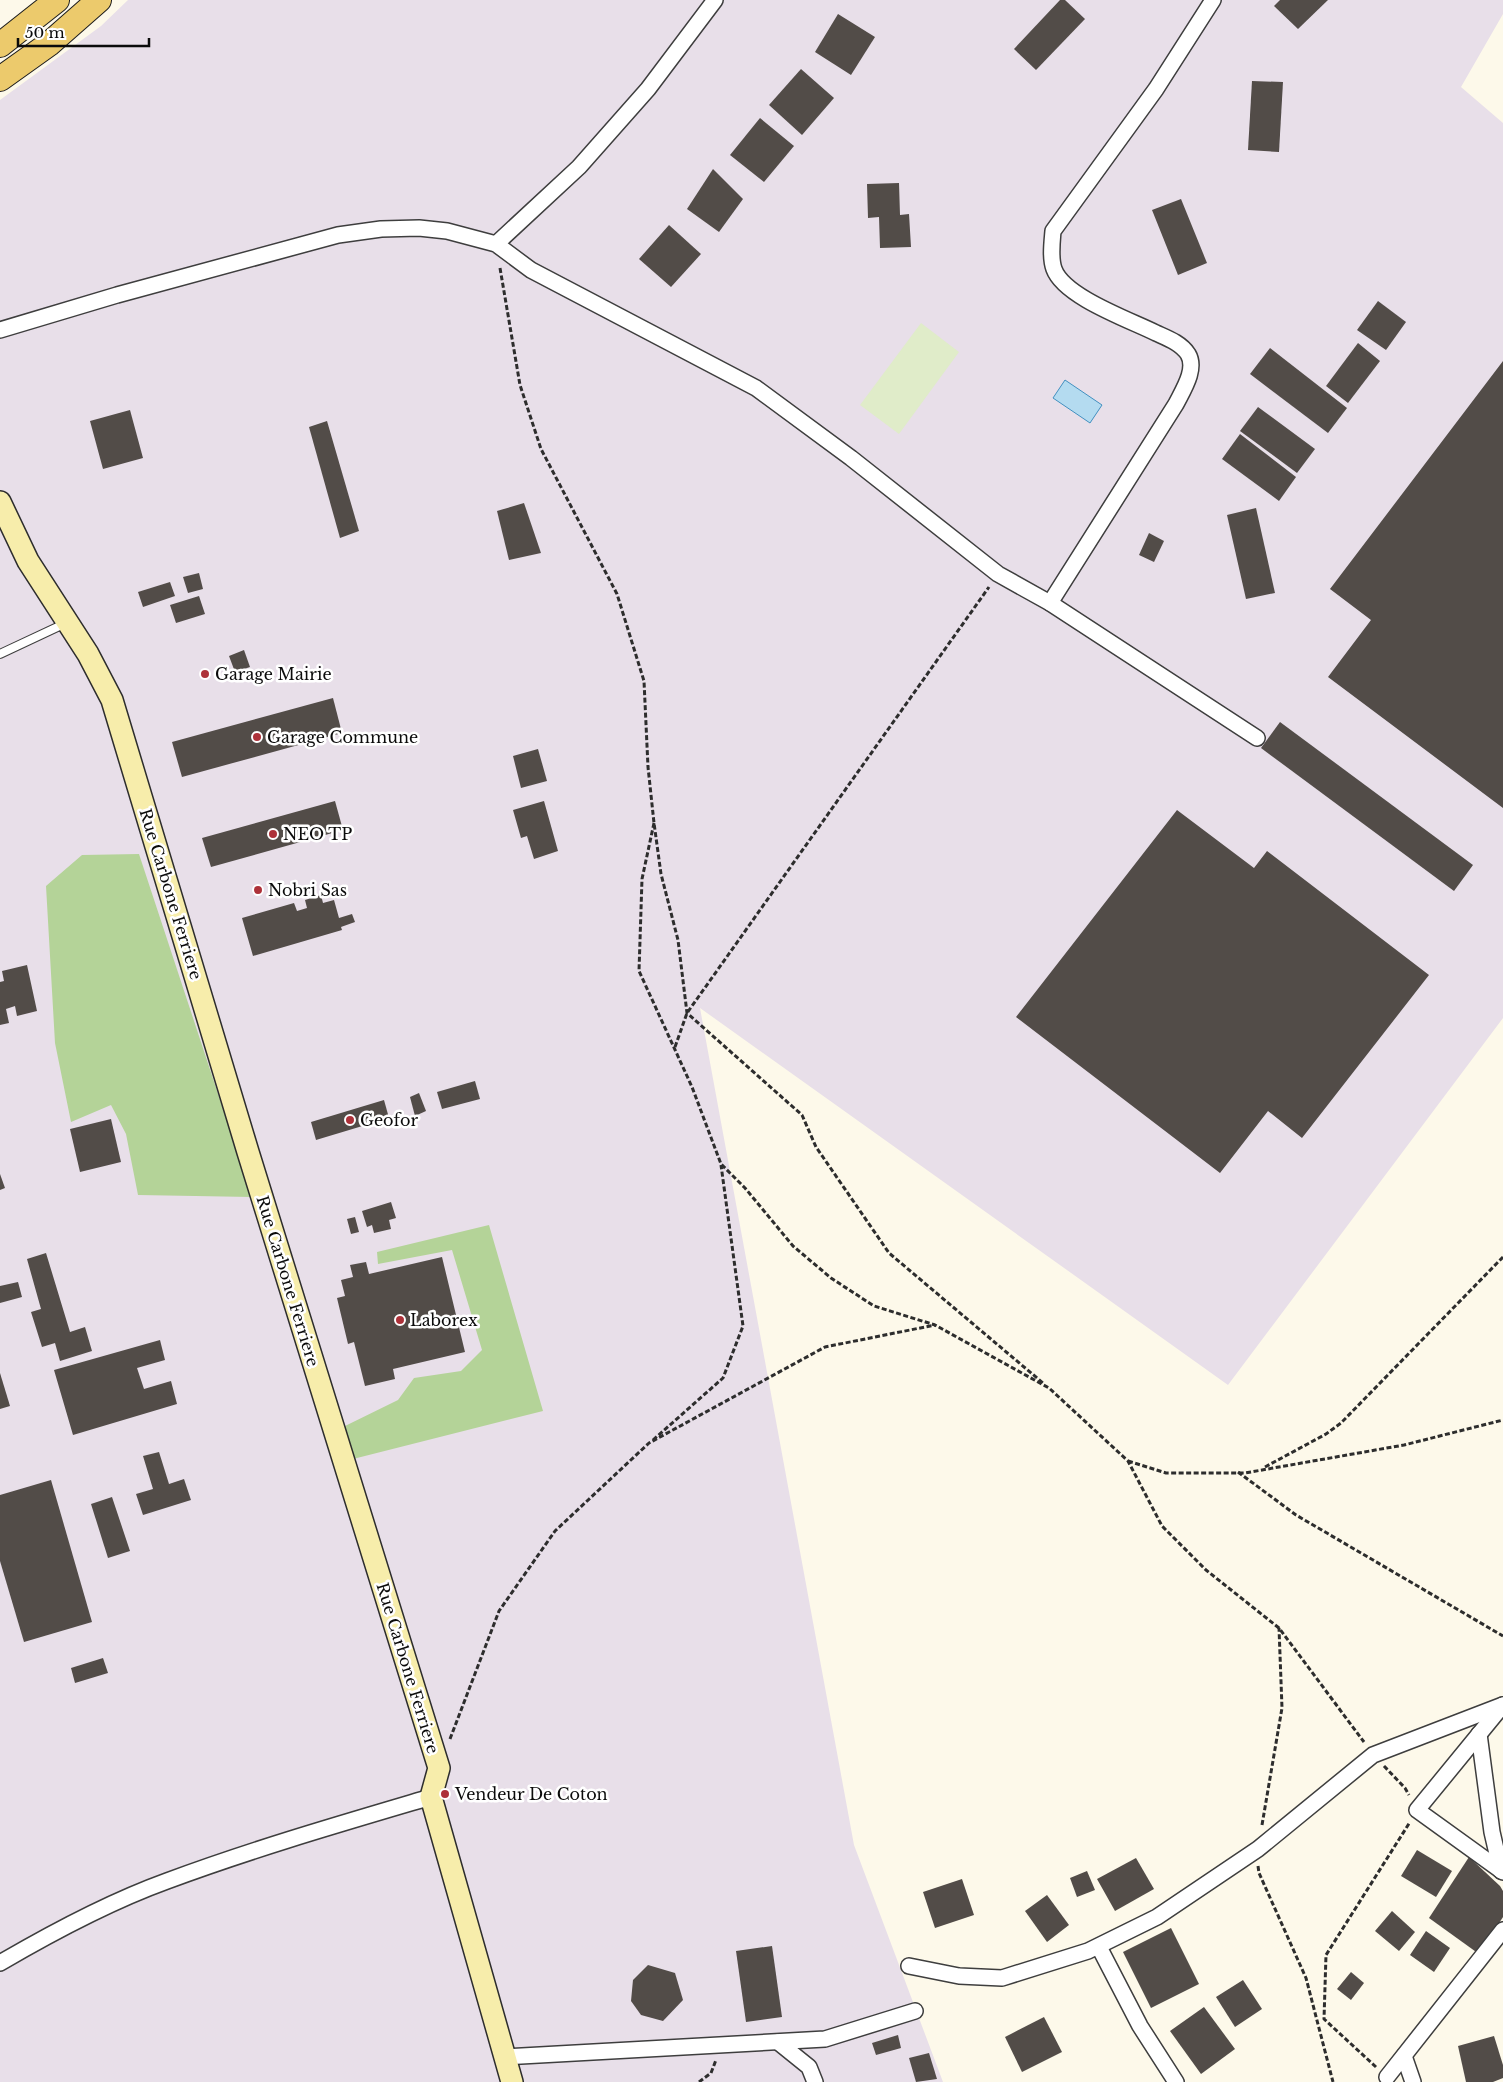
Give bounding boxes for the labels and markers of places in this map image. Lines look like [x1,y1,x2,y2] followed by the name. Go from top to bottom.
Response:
[215,664,332,684] place label: Garage Mairie
[199,668,211,680] marker: Garage Mairie
[267,727,418,747] place label: Garage Commune
[251,731,263,743] marker: Garage Commune
[283,824,352,844] place label: NEO TP
[267,828,279,840] marker: NEO TP
[268,880,347,900] place label: Nobri Sas
[252,884,264,896] marker: Nobri Sas
[360,1110,418,1130] place label: Geofor
[344,1114,356,1126] marker: Geofor
[410,1310,478,1330] place label: Laborex
[394,1314,406,1326] marker: Laborex
[454,1784,608,1804] place label: Vendeur De Coton
[439,1788,451,1800] marker: Vendeur De Coton

